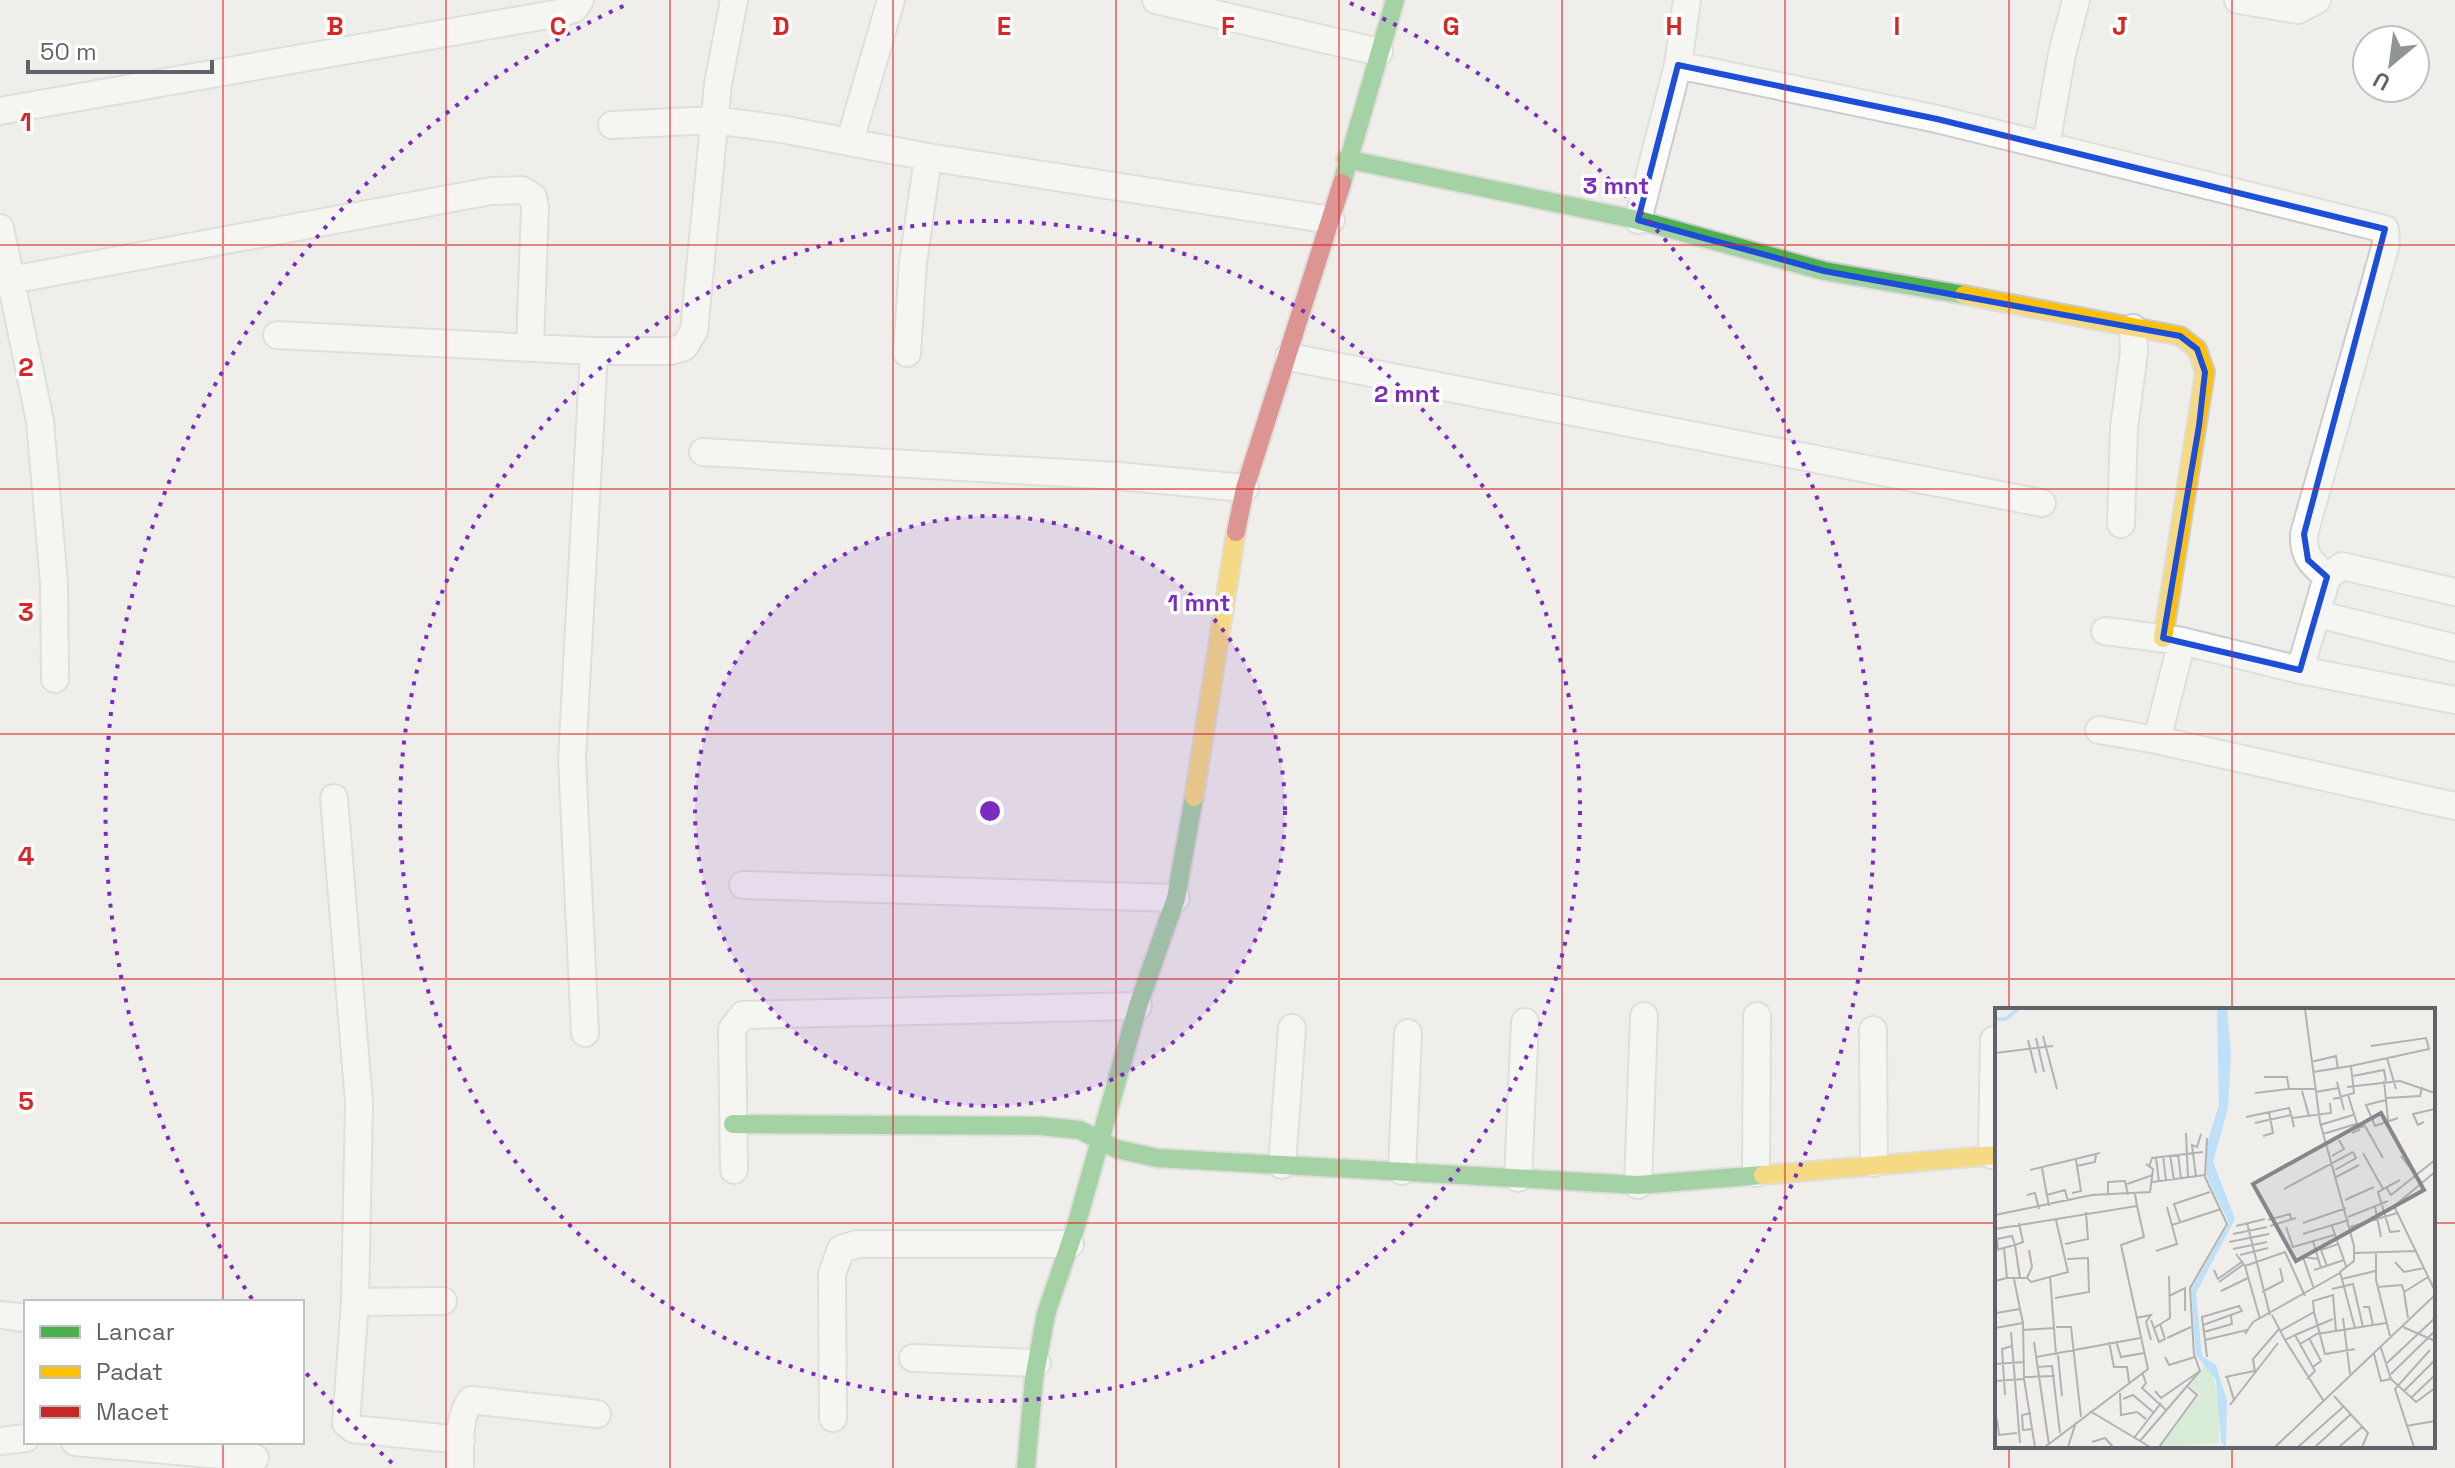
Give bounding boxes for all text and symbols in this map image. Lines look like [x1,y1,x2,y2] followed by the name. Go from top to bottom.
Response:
[326,9,344,43] text: B
[550,9,566,43] text: C
[772,9,790,43] text: D
[997,9,1011,43] text: E
[1221,9,1235,43] text: F
[1442,9,1460,43] text: G
[1665,9,1683,43] text: H
[1894,9,1900,43] text: I
[2112,9,2128,43] text: J
[28,24,212,74] scale bar
[2351,24,2431,104] north arrow
[40,36,97,67] text: 50 m
[2368,66,2395,97] text: U
[20,105,32,139] text: 1
[1583,170,1649,201] text: 3 mnt
[18,350,34,384] text: 2
[1374,378,1440,409] text: 2 mnt
[1168,587,1230,618] text: 1 mnt
[18,595,34,629] text: 3
[976,797,1004,825] centre of rings
[18,839,34,873] text: 4
[1995,1008,2435,1448] inset map
[18,1084,34,1118] text: 5
[24,1300,304,1444] legend
[96,1316,175,1347] text: Lancar
[96,1356,163,1387] text: Padat
[96,1396,169,1427] text: Macet

